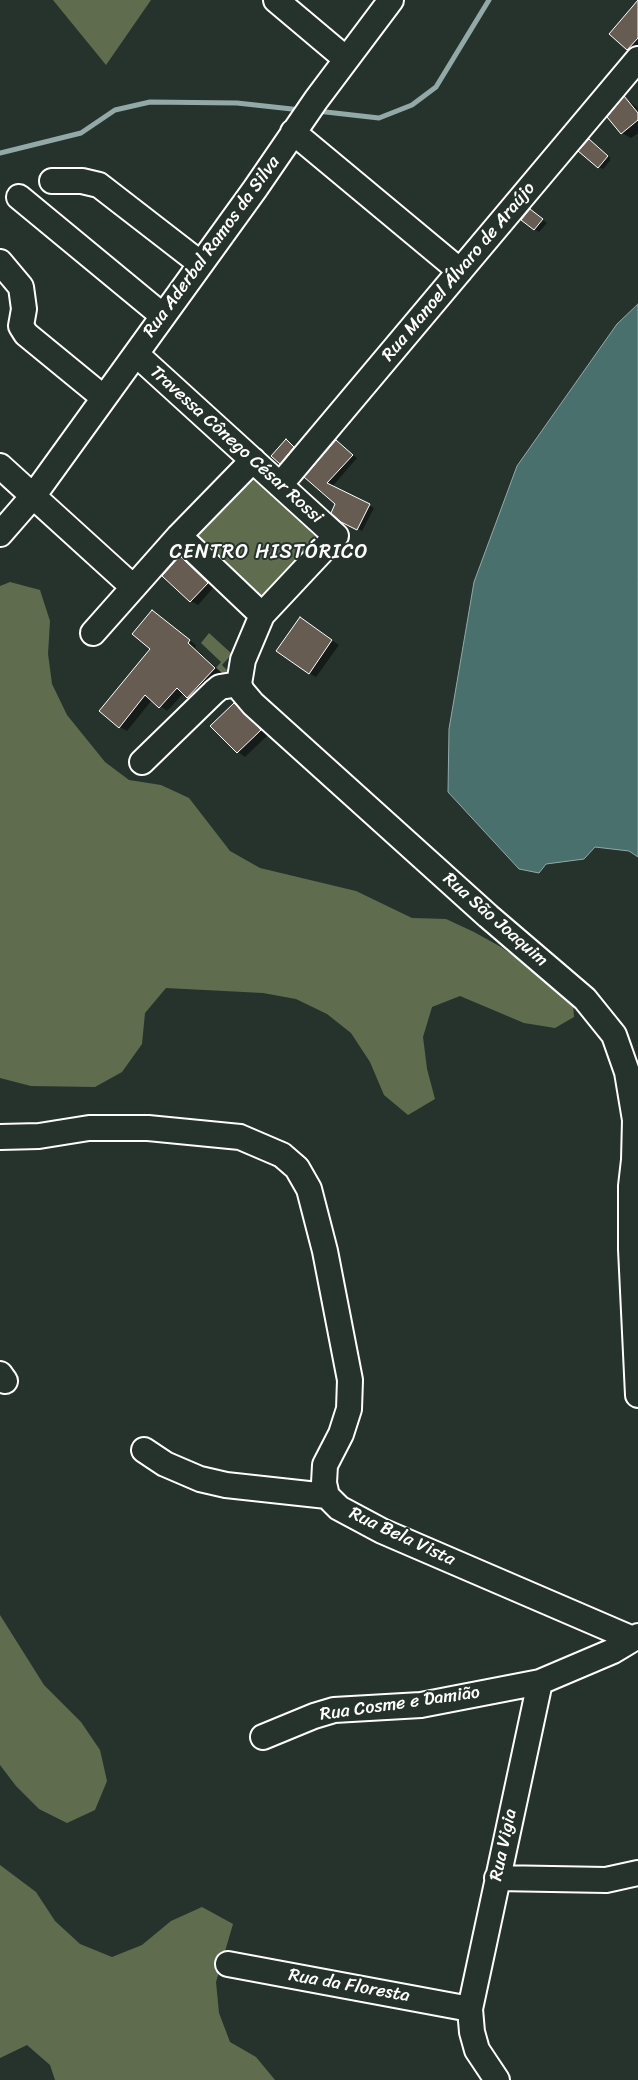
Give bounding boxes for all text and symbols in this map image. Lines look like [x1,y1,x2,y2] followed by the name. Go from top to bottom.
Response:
[139,152,285,342] street label: Rua Aderbal Ramos da Silva
[378,178,540,366] street label: Rua Manoel Álvaro de Araújo
[145,362,327,528] street label: Travessa Cônego César Rossi
[169,541,369,565] district label: CENTRO HISTÓRICO
[438,868,552,972] street label: Rua São Joaquim
[346,1503,458,1571] street label: Rua Bela Vista
[319,1682,481,1726] street label: Rua Cosme e Damião
[486,1807,522,1883] street label: Rua Vigia
[287,1965,411,2007] street label: Rua da Floresta

